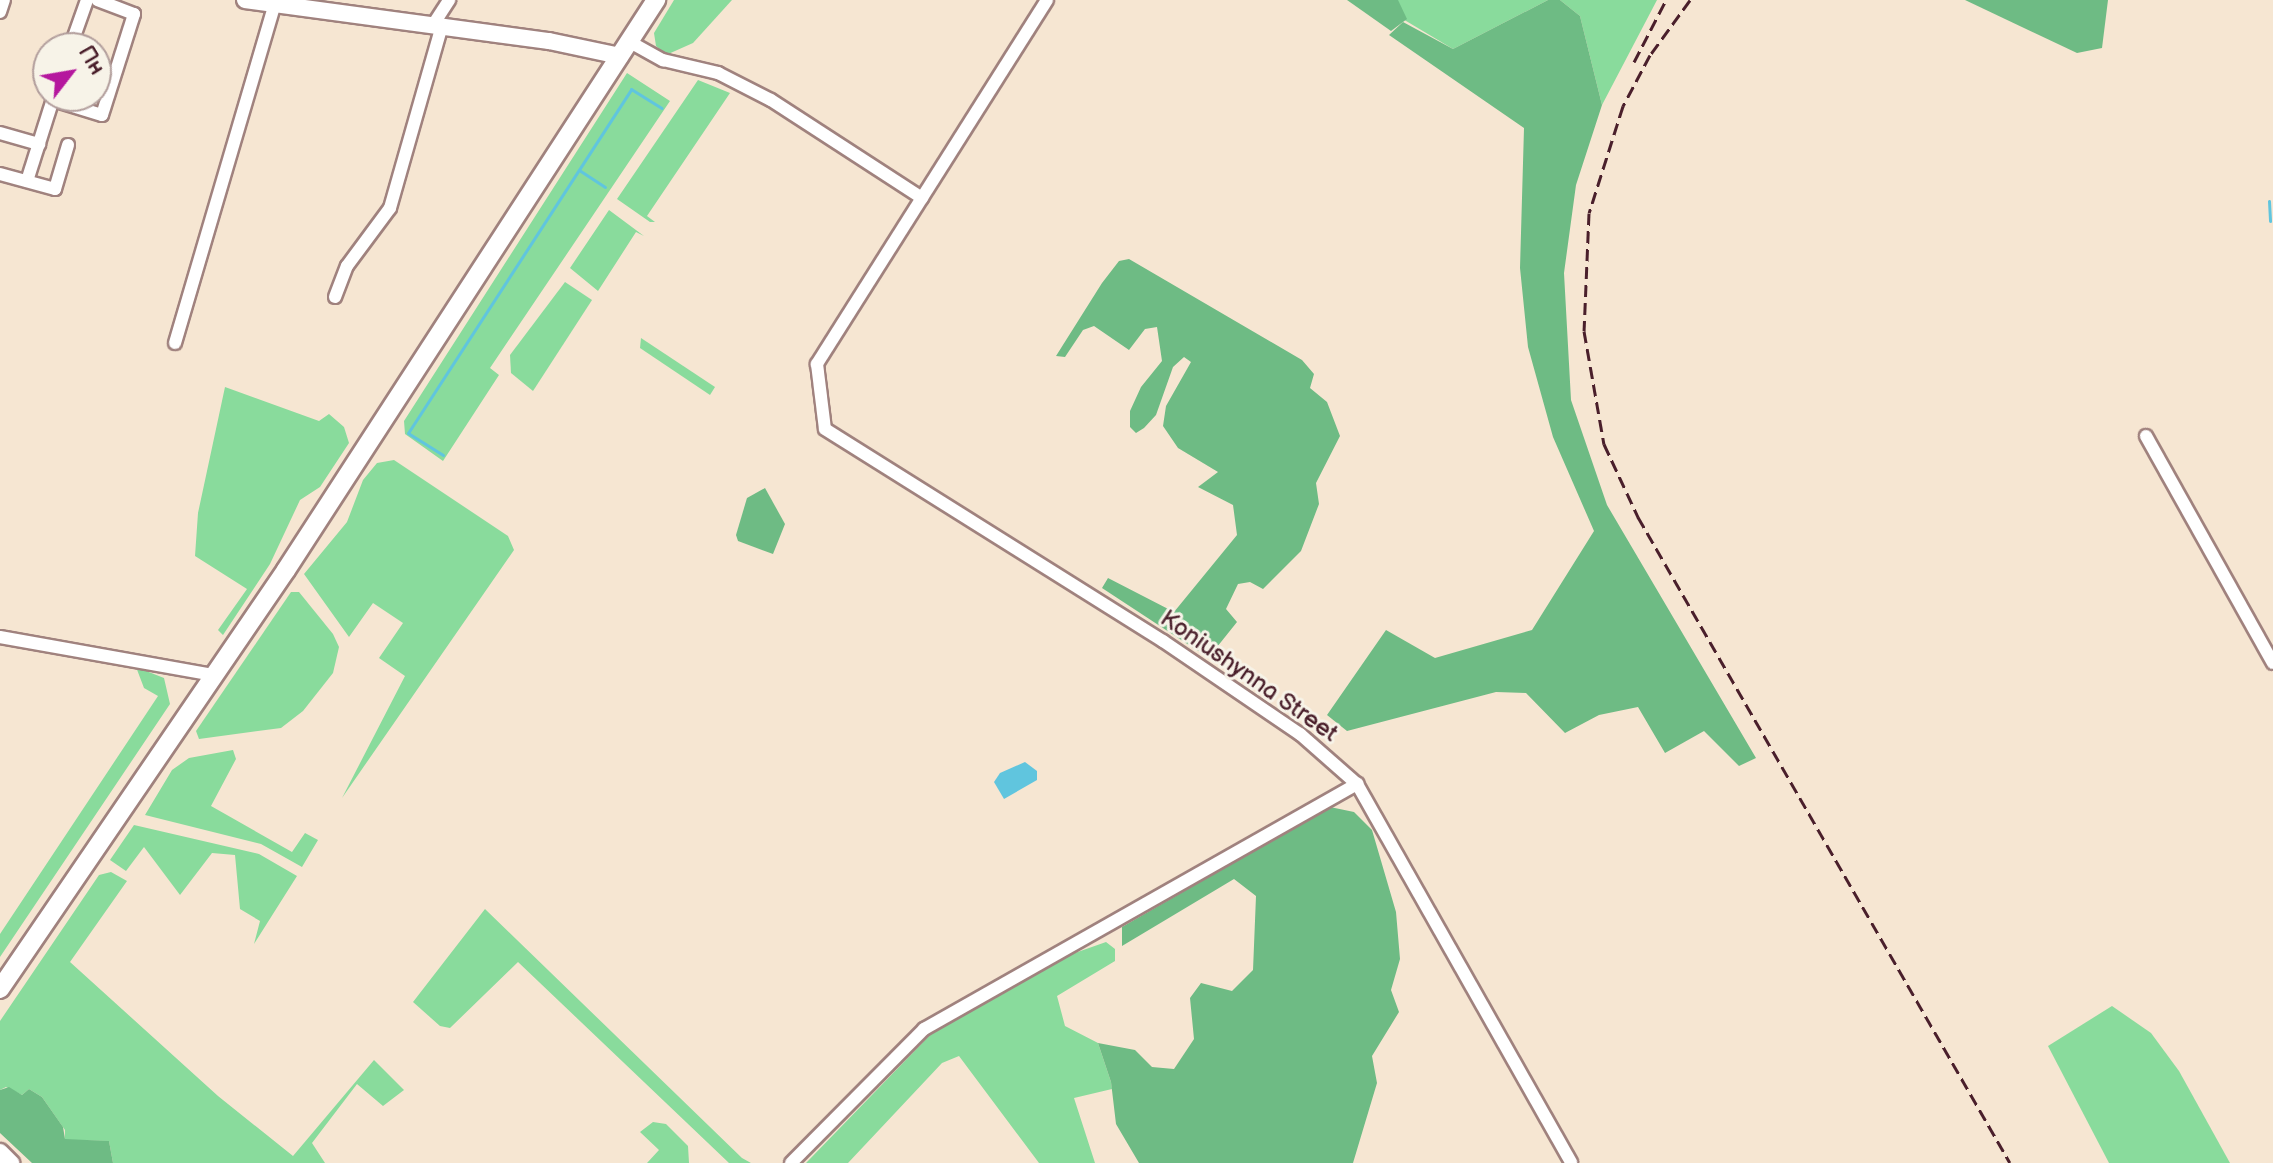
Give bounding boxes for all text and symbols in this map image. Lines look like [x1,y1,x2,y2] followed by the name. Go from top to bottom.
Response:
[32,32,112,112] north arrow
[72,41,110,80] text: Пн
[1155,604,1343,748] street label: Koniushynna Street

